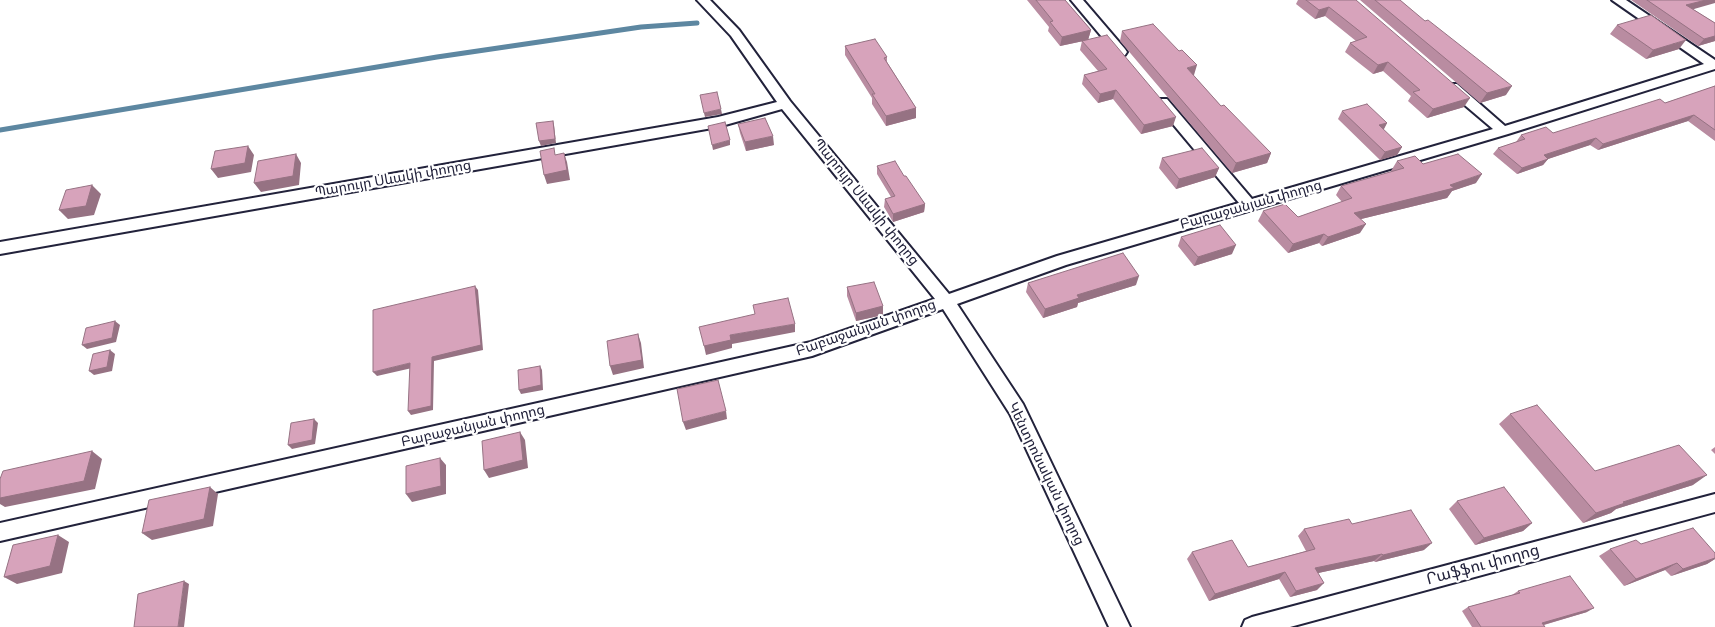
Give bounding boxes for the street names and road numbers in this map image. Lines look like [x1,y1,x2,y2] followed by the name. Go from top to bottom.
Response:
[810,135,922,269] street label: Պարույր Սևակի փողոց
[314,157,472,201] street label: Պարույր Սևակի փողոց
[1178,177,1324,233] street label: Բաբաջանյան փողոց
[794,296,938,360] street label: Բաբաջանյան փողոց
[1004,400,1088,548] street label: Կենտրոնական փողոց
[400,401,546,451] street label: Բաբաջանյան փողոց
[1424,541,1542,589] street label: Րաֆֆու փողոց

